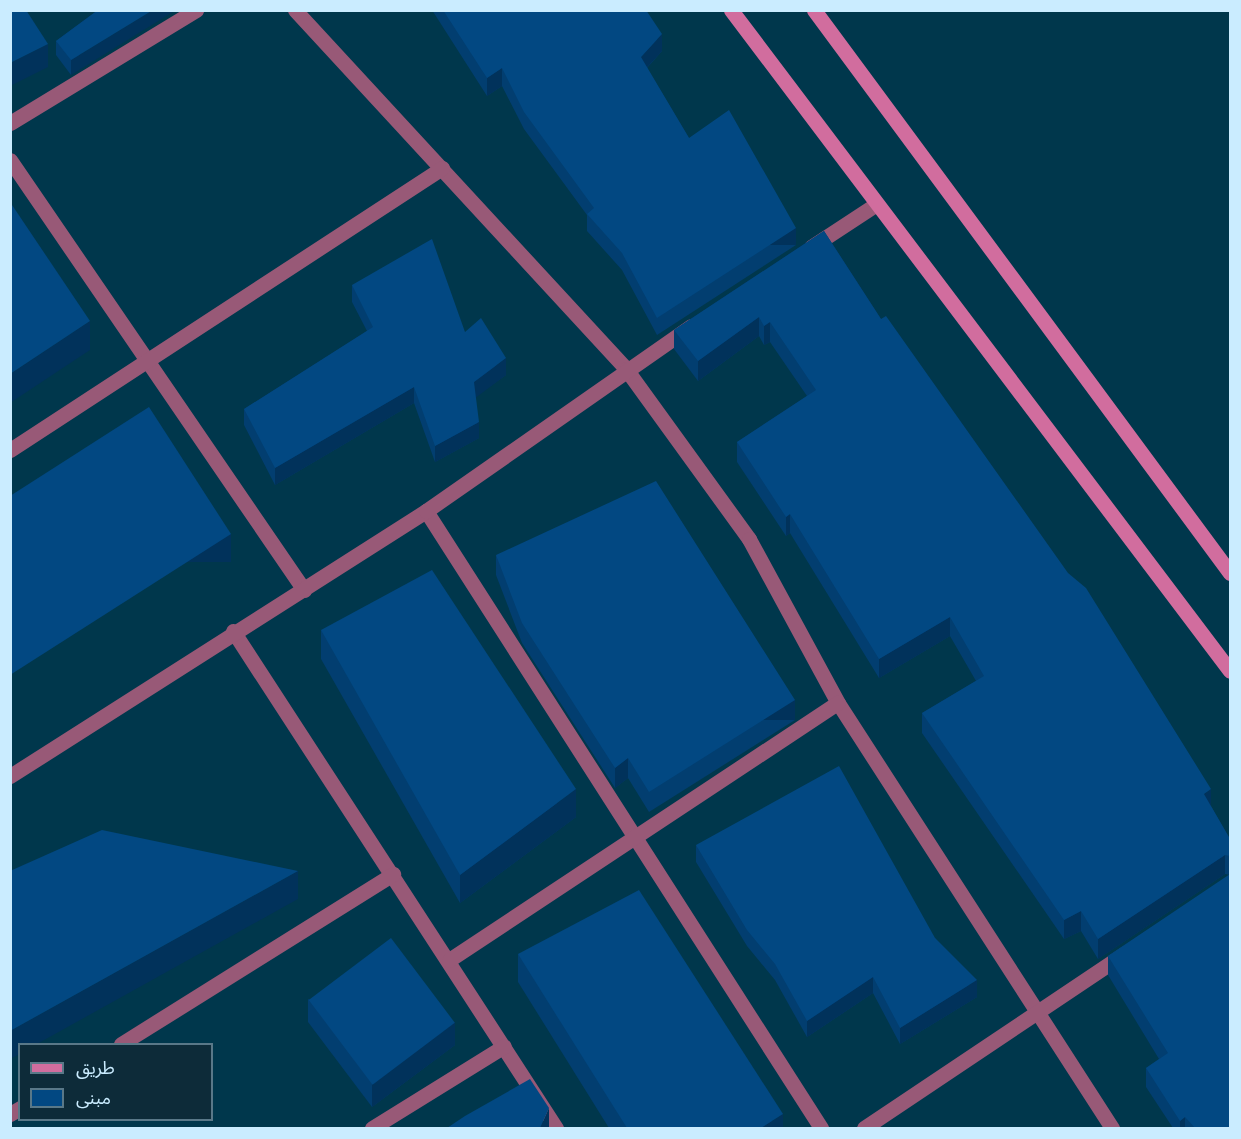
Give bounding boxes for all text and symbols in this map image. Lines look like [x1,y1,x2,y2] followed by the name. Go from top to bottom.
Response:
[18,1043,213,1121] legend
[76,1057,115,1079] text: طريق
[76,1087,111,1109] text: مبنى

